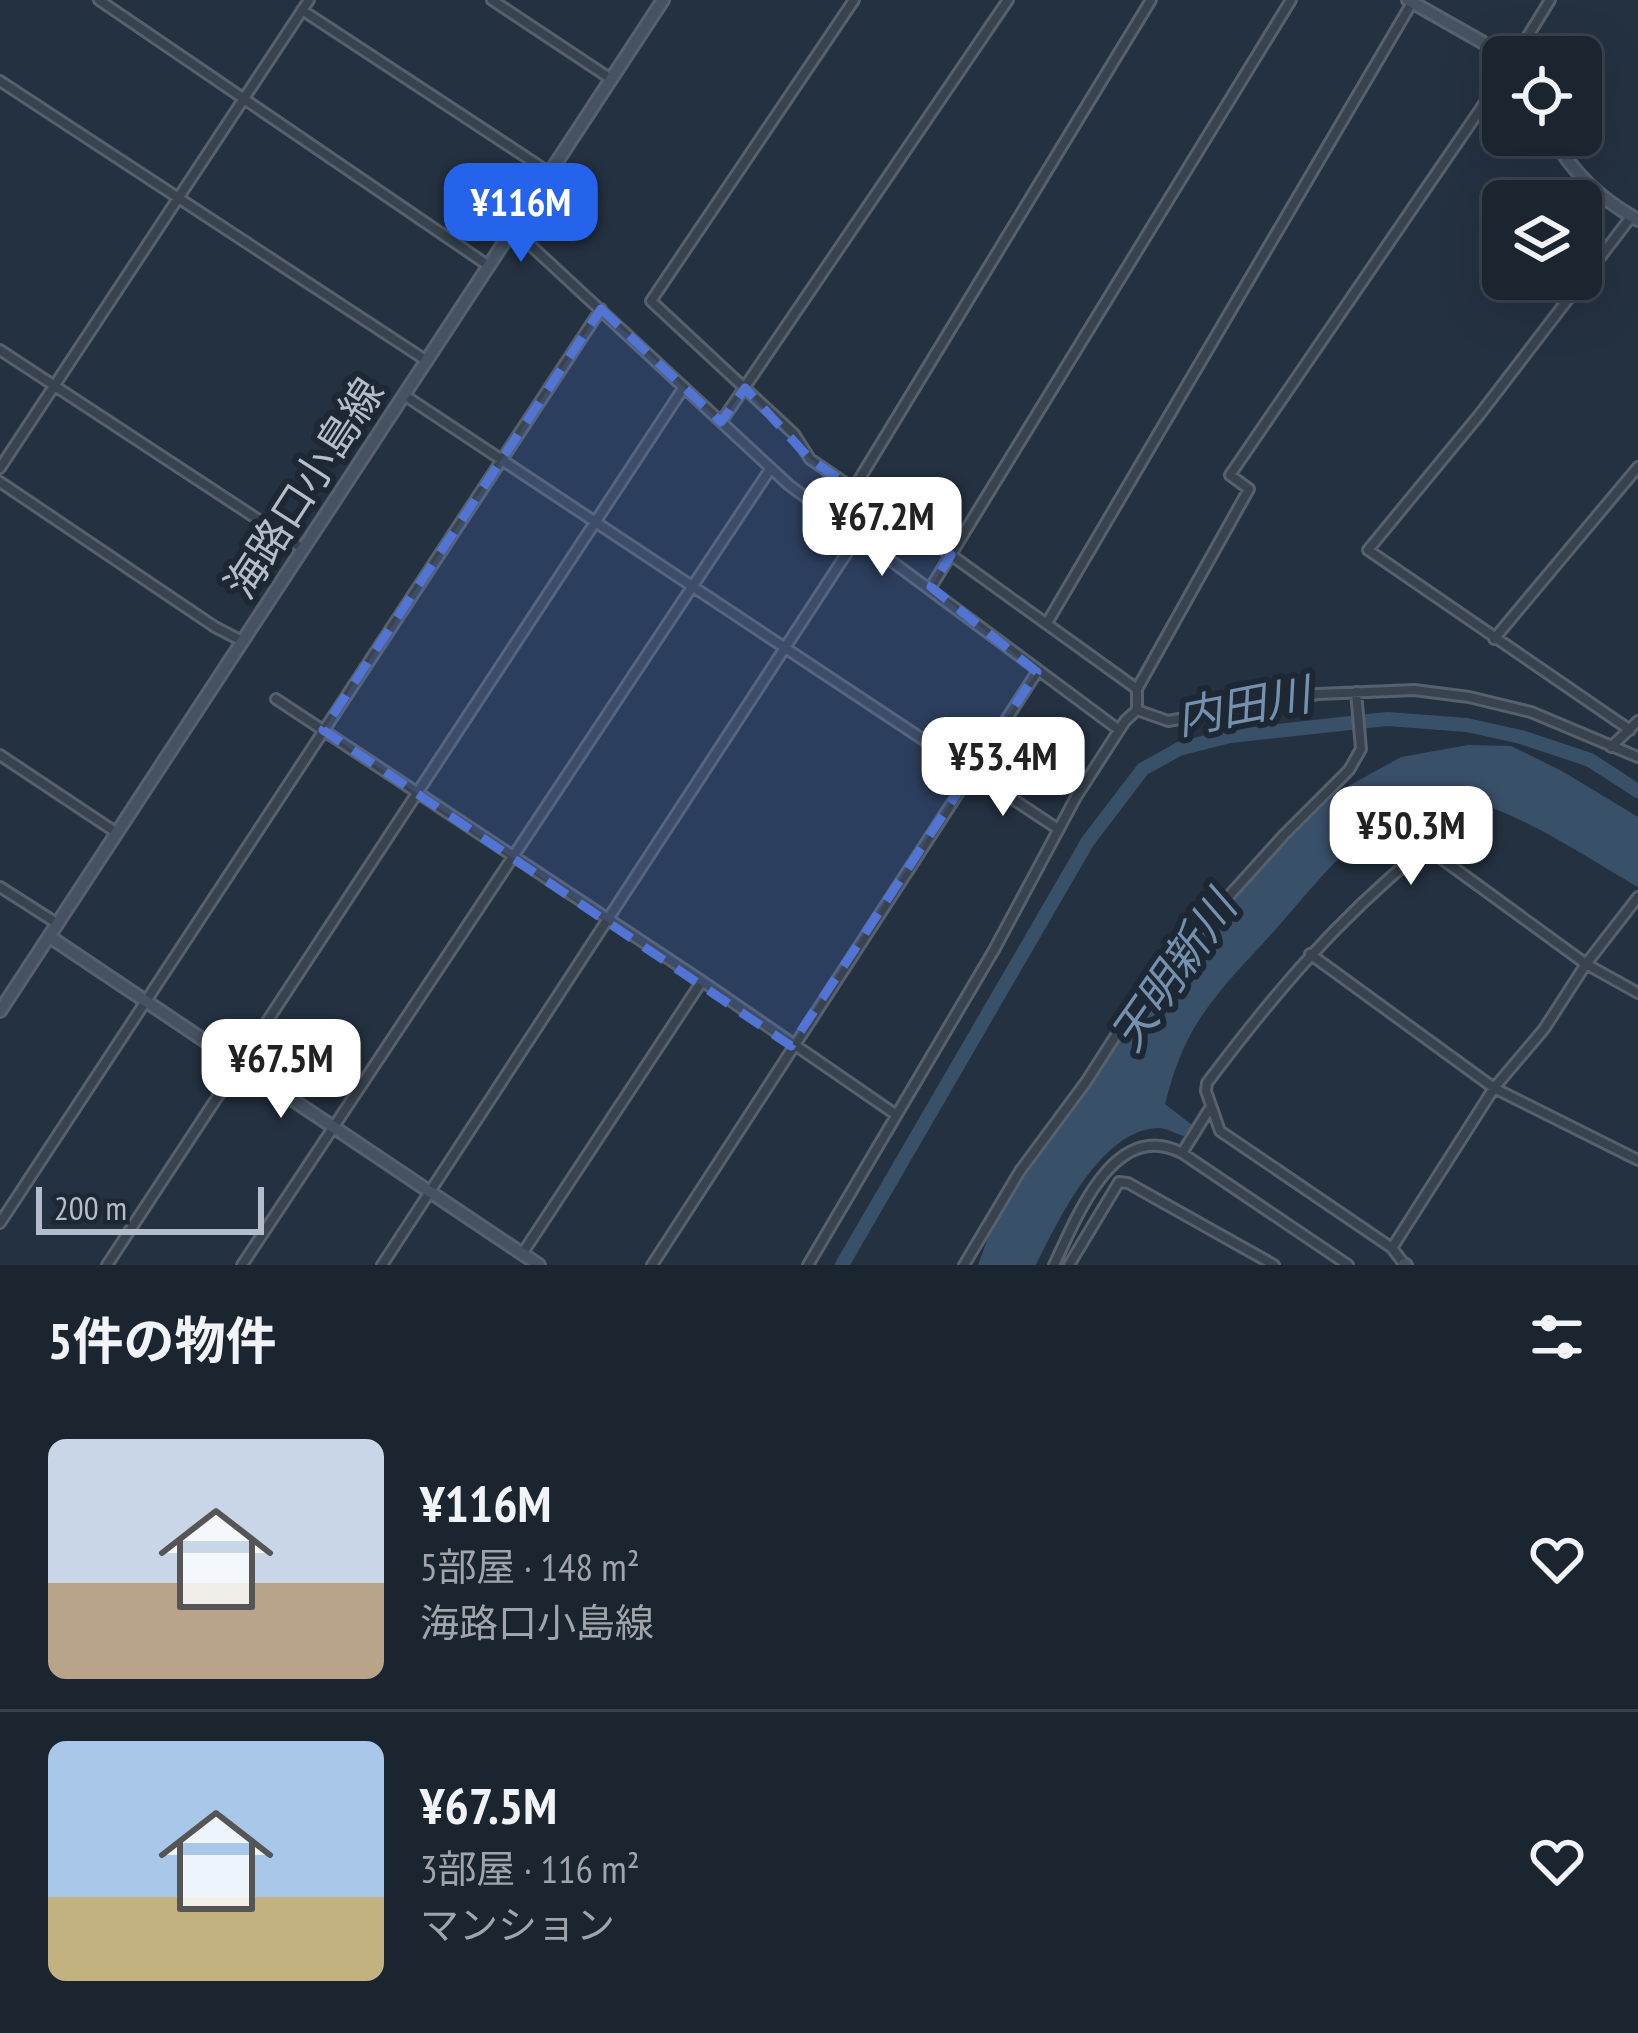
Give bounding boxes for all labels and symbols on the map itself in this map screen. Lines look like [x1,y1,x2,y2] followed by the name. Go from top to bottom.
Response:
[437,163,605,265] pin: ¥116M
[212,367,395,608] street label: 海路口小島線
[784,477,980,579] pin: ¥67.2M
[1171,663,1319,746] water label: 内田川
[905,717,1101,819] pin: ¥53.4M
[1313,786,1509,888] pin: ¥50.3M
[1097,877,1250,1061] water label: 天明新川
[183,1019,379,1121] pin: ¥67.5M
[36,1181,264,1234] scale bar

